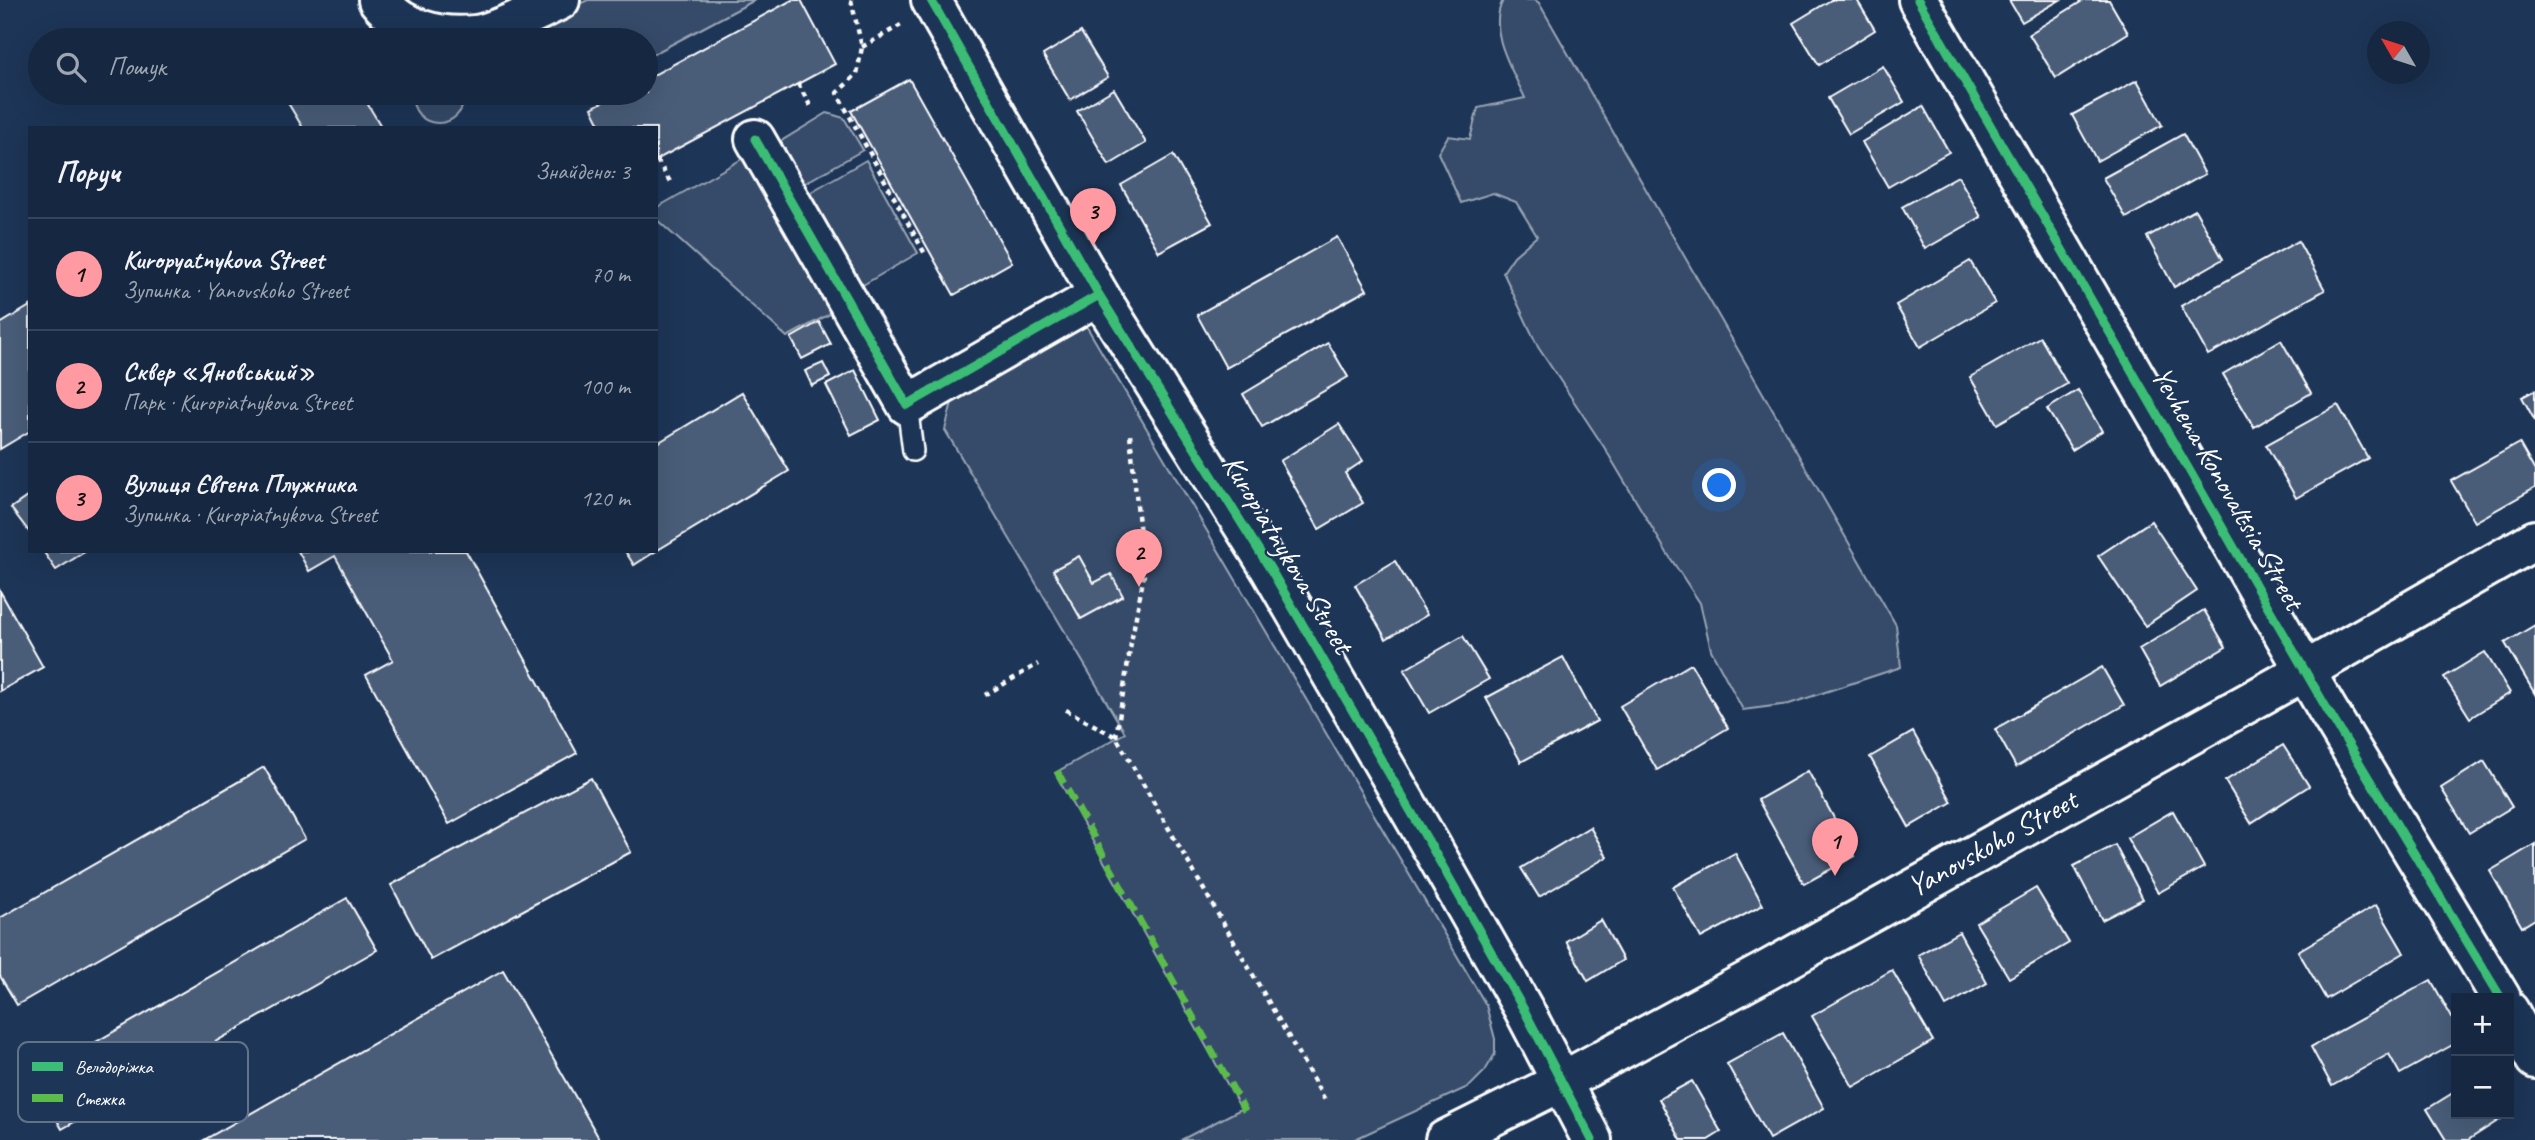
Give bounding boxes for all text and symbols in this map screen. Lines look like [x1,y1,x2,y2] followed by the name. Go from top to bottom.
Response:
[2367,21,2430,84] north arrow
[28,28,658,105] search box
[52,48,90,86] icon: search
[108,50,166,83] text: Пошук
[56,153,120,191] text: Поруч
[535,157,630,186] text: Знайдено: 3
[1070,188,1116,246] pin: 3
[123,243,324,276] text: Kuropyatnykova Street
[74,260,84,289] text: 1
[591,260,630,289] text: 70 m
[123,276,349,305] text: Зупинка · Yanovskoho Street
[123,355,314,388] text: Сквер «Яновський»
[2143,360,2315,619] street label: Yevhena Konovaltsia Street
[74,372,84,401] text: 2
[581,372,630,401] text: 100 m
[123,388,352,417] text: Парк · Kuropiatnykova Street
[1214,448,1364,663] street label: Kuropiatnykova Street
[123,467,356,500] text: Вулиця Євгена Плужника
[1702,468,1736,502] your location
[74,484,84,513] text: 3
[581,484,630,513] text: 120 m
[123,500,377,529] text: Зупинка · Kuropiatnykova Street
[1116,529,1162,587] pin: 2
[1901,779,2086,905] street label: Yanovskoho Street
[1812,818,1858,876] pin: 1
[2451,993,2514,1119] map controls
[2451,993,2514,1056] button: +
[18,1042,248,1122] legend
[75,1055,155,1079] text: Велодоріжка
[2451,1056,2514,1119] button: −
[75,1087,126,1111] text: Стежка

